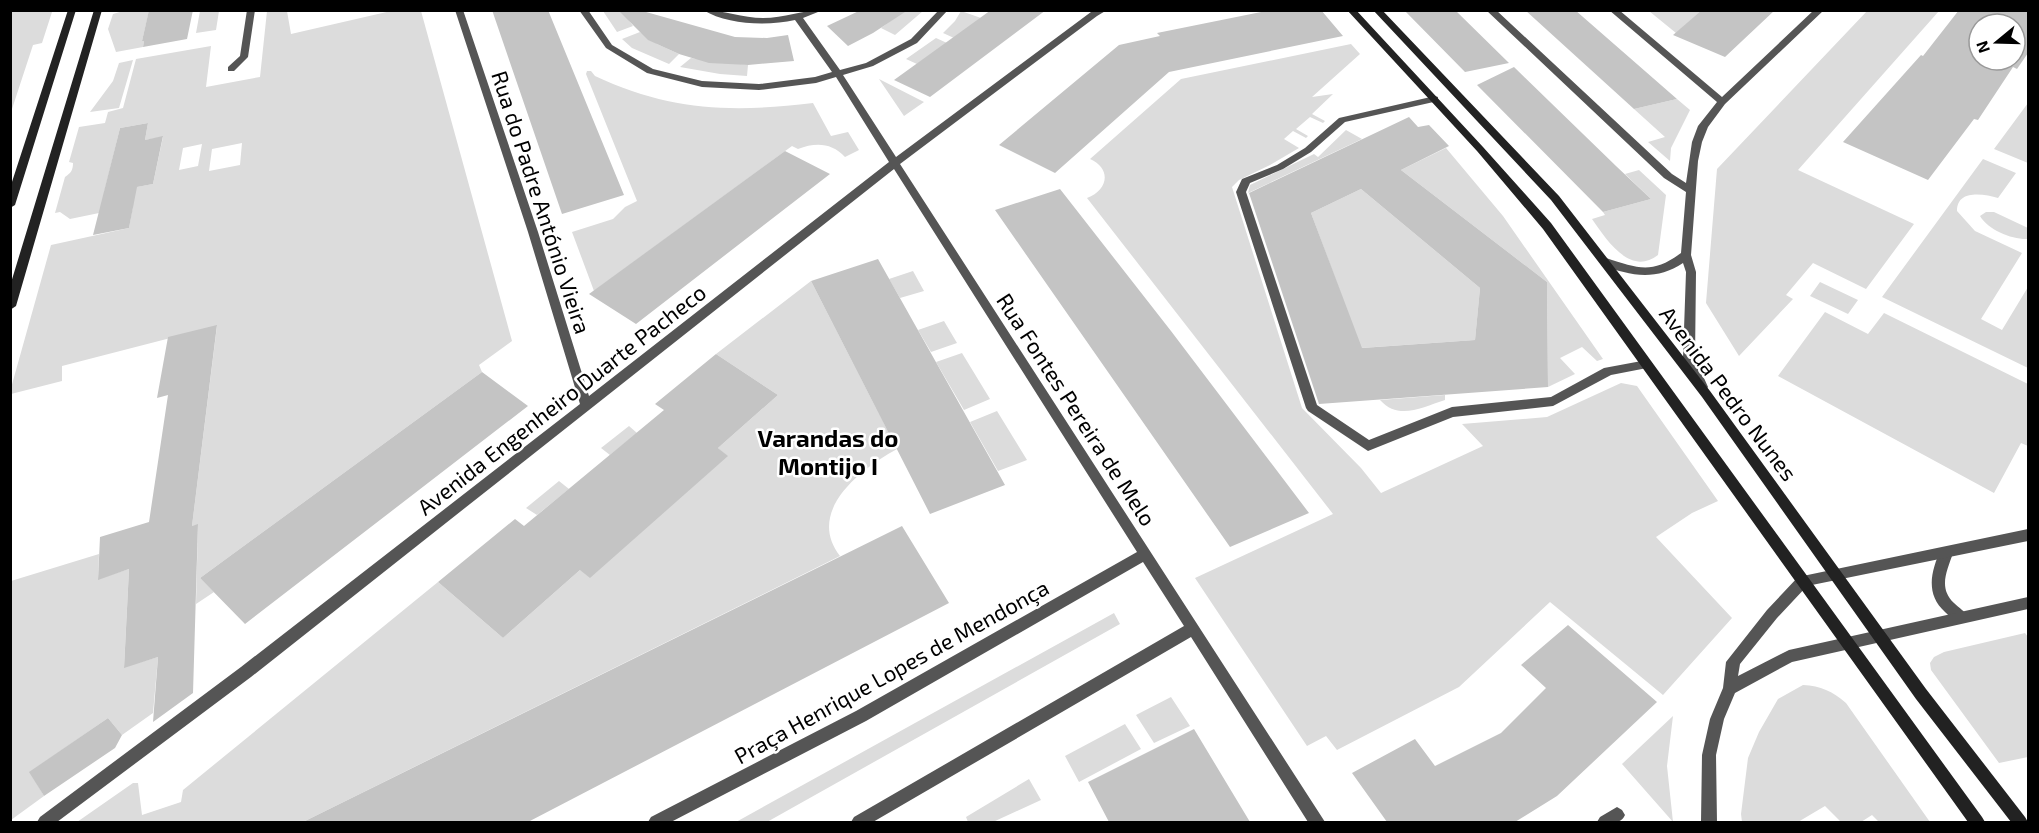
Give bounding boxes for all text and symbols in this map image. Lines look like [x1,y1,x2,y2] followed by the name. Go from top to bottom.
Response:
[1967,12,2027,72] north arrow
[1971,38,1993,56] text: N
[487,67,597,337] street label: Rua do Padre António Vieira
[412,278,710,520] street label: Avenida Engenheiro Duarte Pacheco
[992,288,1162,530] street label: Rua Fontes Pereira de Melo
[1655,301,1803,485] street label: Avenida Pedro Nunes
[757,423,899,480] district label: Varandas do Montijo I
[729,573,1054,770] street label: Praça Henrique Lopes de Mendonça

